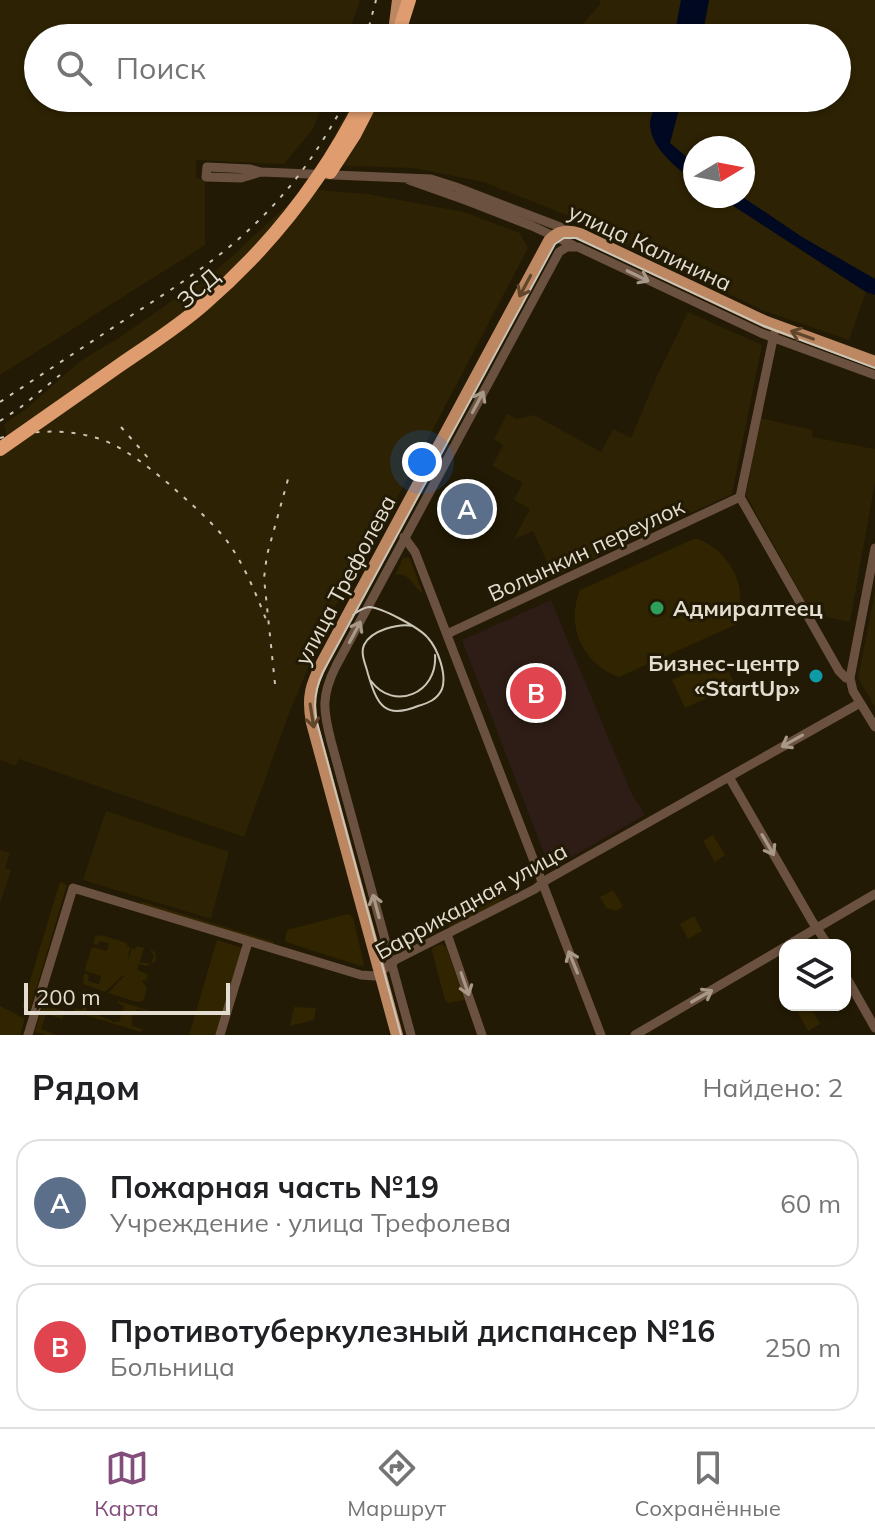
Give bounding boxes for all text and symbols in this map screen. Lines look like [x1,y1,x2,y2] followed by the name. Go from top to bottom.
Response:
[24,24,851,112] search box
[52,46,96,90] icon: search
[116,49,206,87] text: Поиск
[683,136,755,208] north arrow
[564,197,736,297] street label: улица Калинина
[171,262,225,314] street label: ЗСД
[626,269,650,284] one-way arrow
[517,274,533,298] one-way arrow
[789,327,814,342] one-way arrow
[470,391,486,415] one-way arrow
[402,442,442,482] your location
[441,479,493,539] pin: A
[288,490,402,670] street label: улица Трефолева
[483,492,689,608] street label: Волынкин переулок
[673,594,823,622] place label: Адмиралтеец
[648,599,666,617] marker: Адмиралтеец
[348,620,364,644] one-way arrow
[648,649,800,702] place label: Бизнес-центр «StartUp»
[510,663,562,723] pin: B
[807,667,825,685] marker: Бизнес-центр «StartUp»
[305,703,320,729] one-way arrow
[781,734,805,750] one-way arrow
[761,832,776,856] one-way arrow
[370,837,572,965] street label: Баррикадная улица
[368,893,383,919] one-way arrow
[779,939,851,1011] map controls
[779,939,851,1011] button: layers
[565,950,579,975] one-way arrow
[458,972,473,997] one-way arrow
[24,979,230,1015] scale bar
[36,983,101,1011] text: 200 m
[690,987,713,1003] one-way arrow
[32,1066,140,1109] text: Рядом
[703,1071,843,1104] text: Найдено: 2
[110,1168,439,1206] text: Пожарная часть №19
[50,1187,70,1220] text: A
[780,1187,841,1220] text: 60 m
[110,1206,511,1239] text: Учреждение · улица Трефолева
[110,1312,715,1350] text: Противотуберкулезный диспансер №16
[51,1331,69,1364] text: B
[765,1331,841,1364] text: 250 m
[110,1350,235,1383] text: Больница
[94,1446,159,1522] tab: Карта
[347,1446,446,1522] tab: Маршрут
[634,1446,781,1522] tab: Сохранённые

